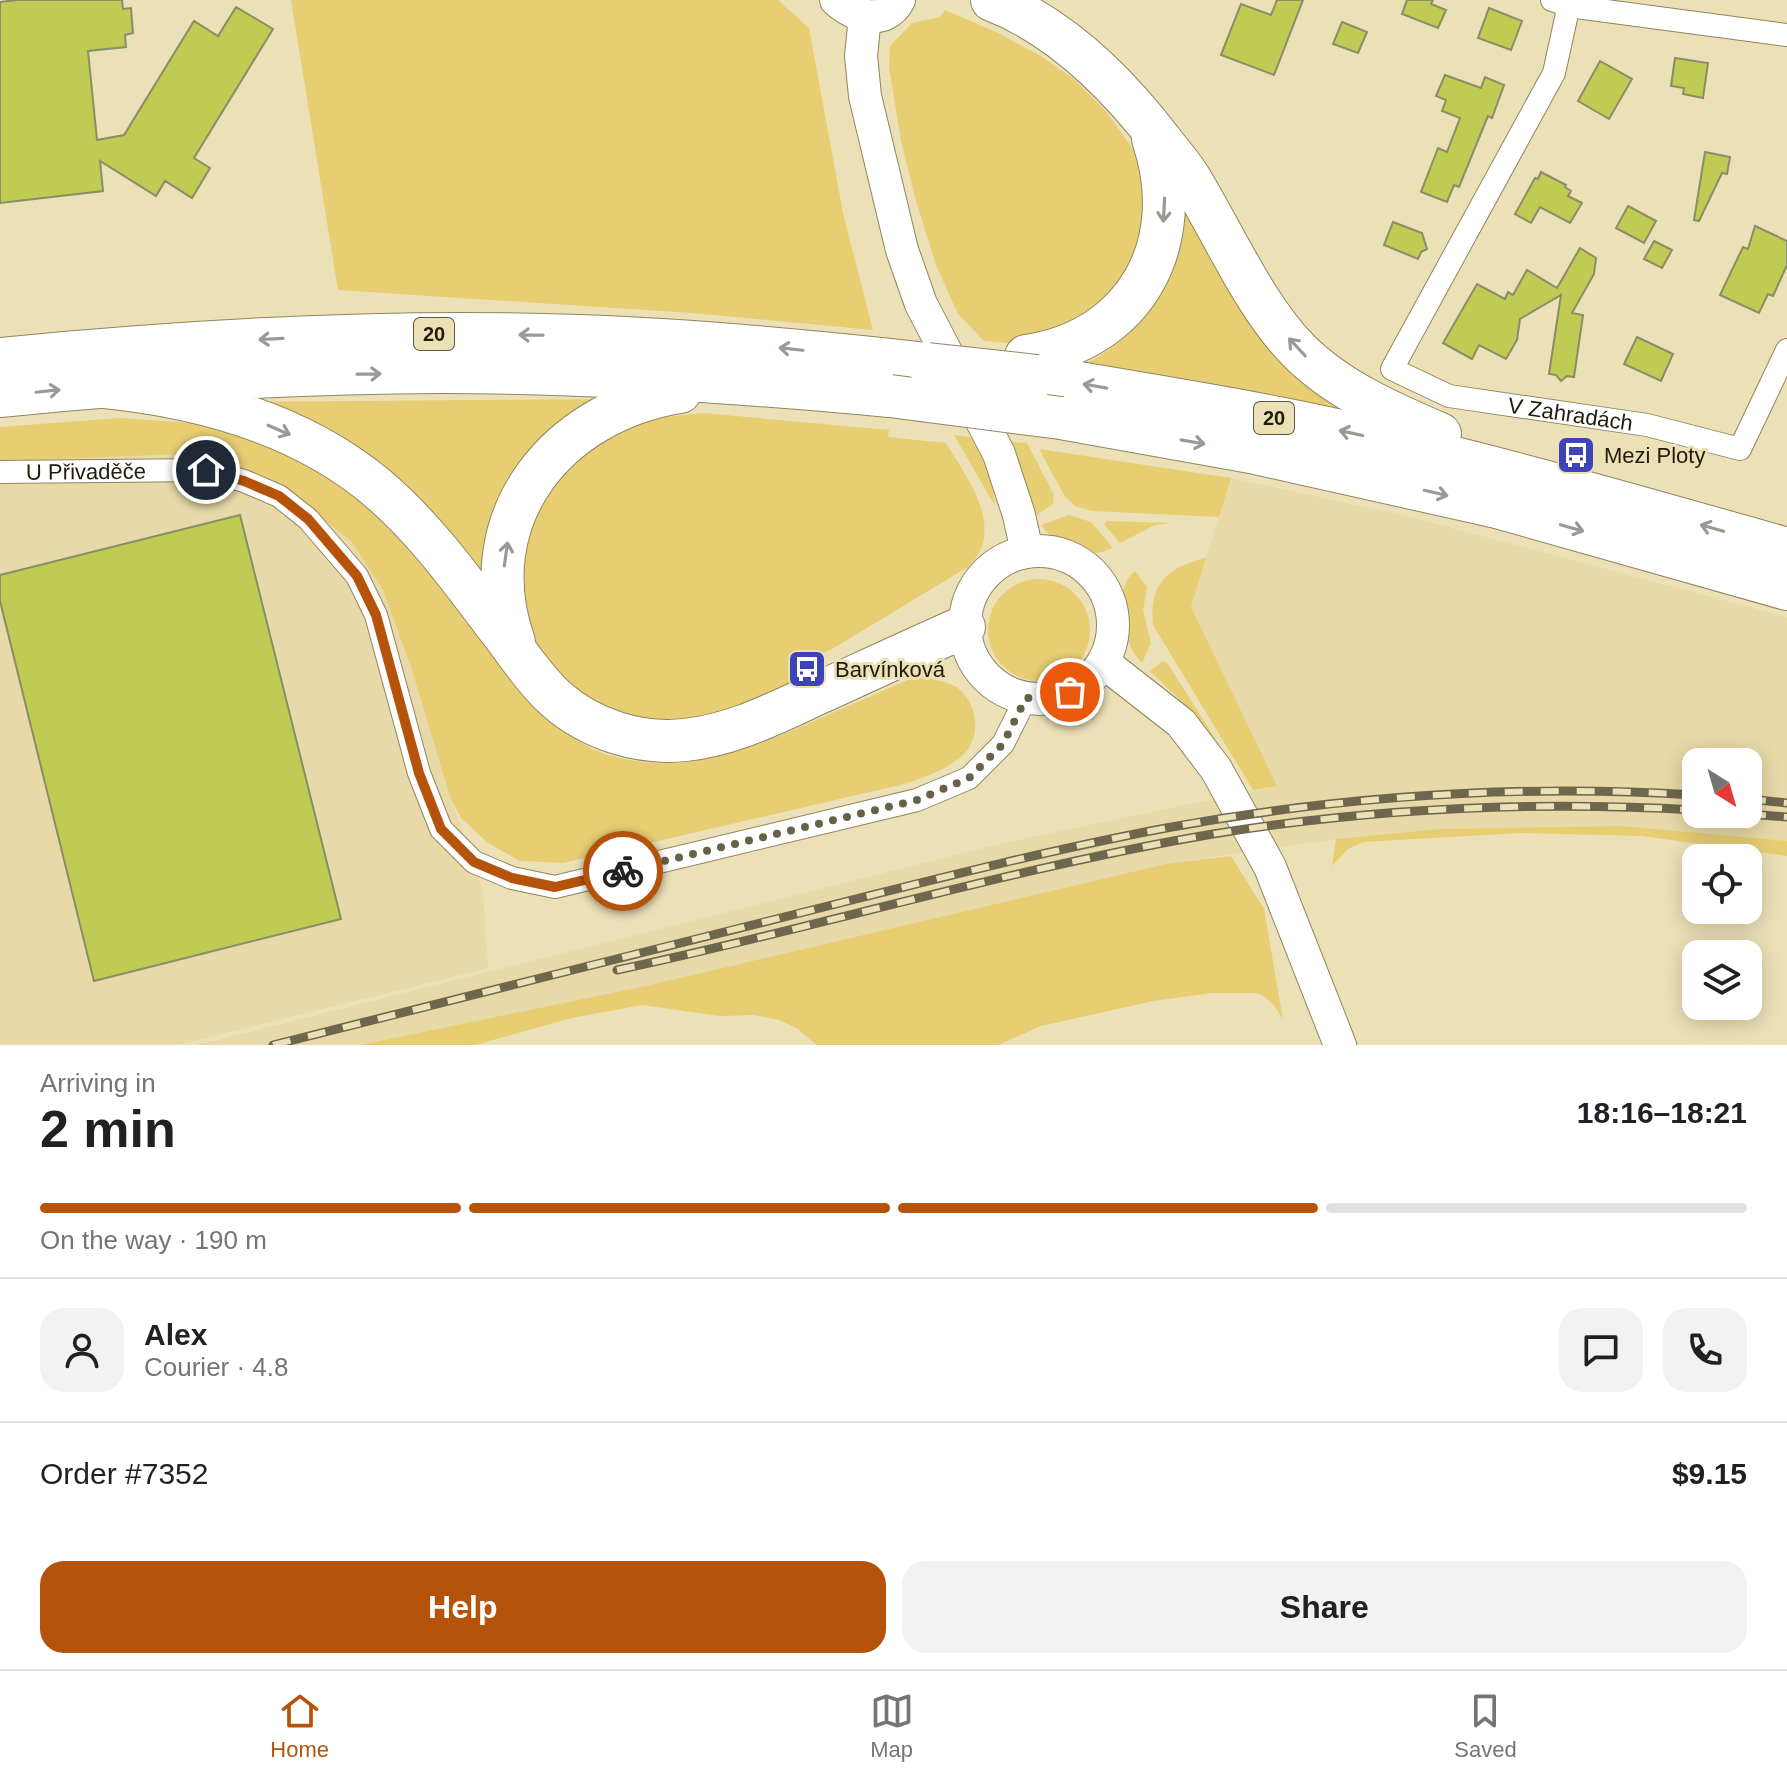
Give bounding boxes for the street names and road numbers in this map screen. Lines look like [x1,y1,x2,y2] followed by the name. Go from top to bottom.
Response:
[414,318,454,350] road number: 20
[1506,393,1635,436] street label: V Zahradách
[1254,402,1294,434] road number: 20
[26,459,146,485] street label: U Přivaděče

